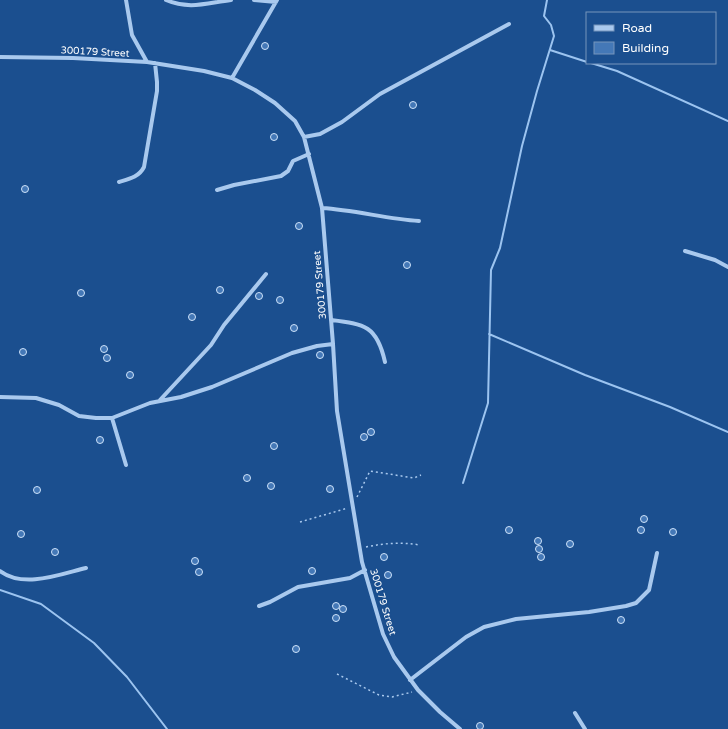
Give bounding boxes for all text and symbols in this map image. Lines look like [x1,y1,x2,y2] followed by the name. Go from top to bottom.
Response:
[586,12,716,64] legend
[622,21,652,35] text: Road
[622,41,669,55] text: Building
[60,44,130,60] street label: 300179 Street
[311,250,329,320] street label: 300179 Street
[367,567,399,637] street label: 300179 Street

